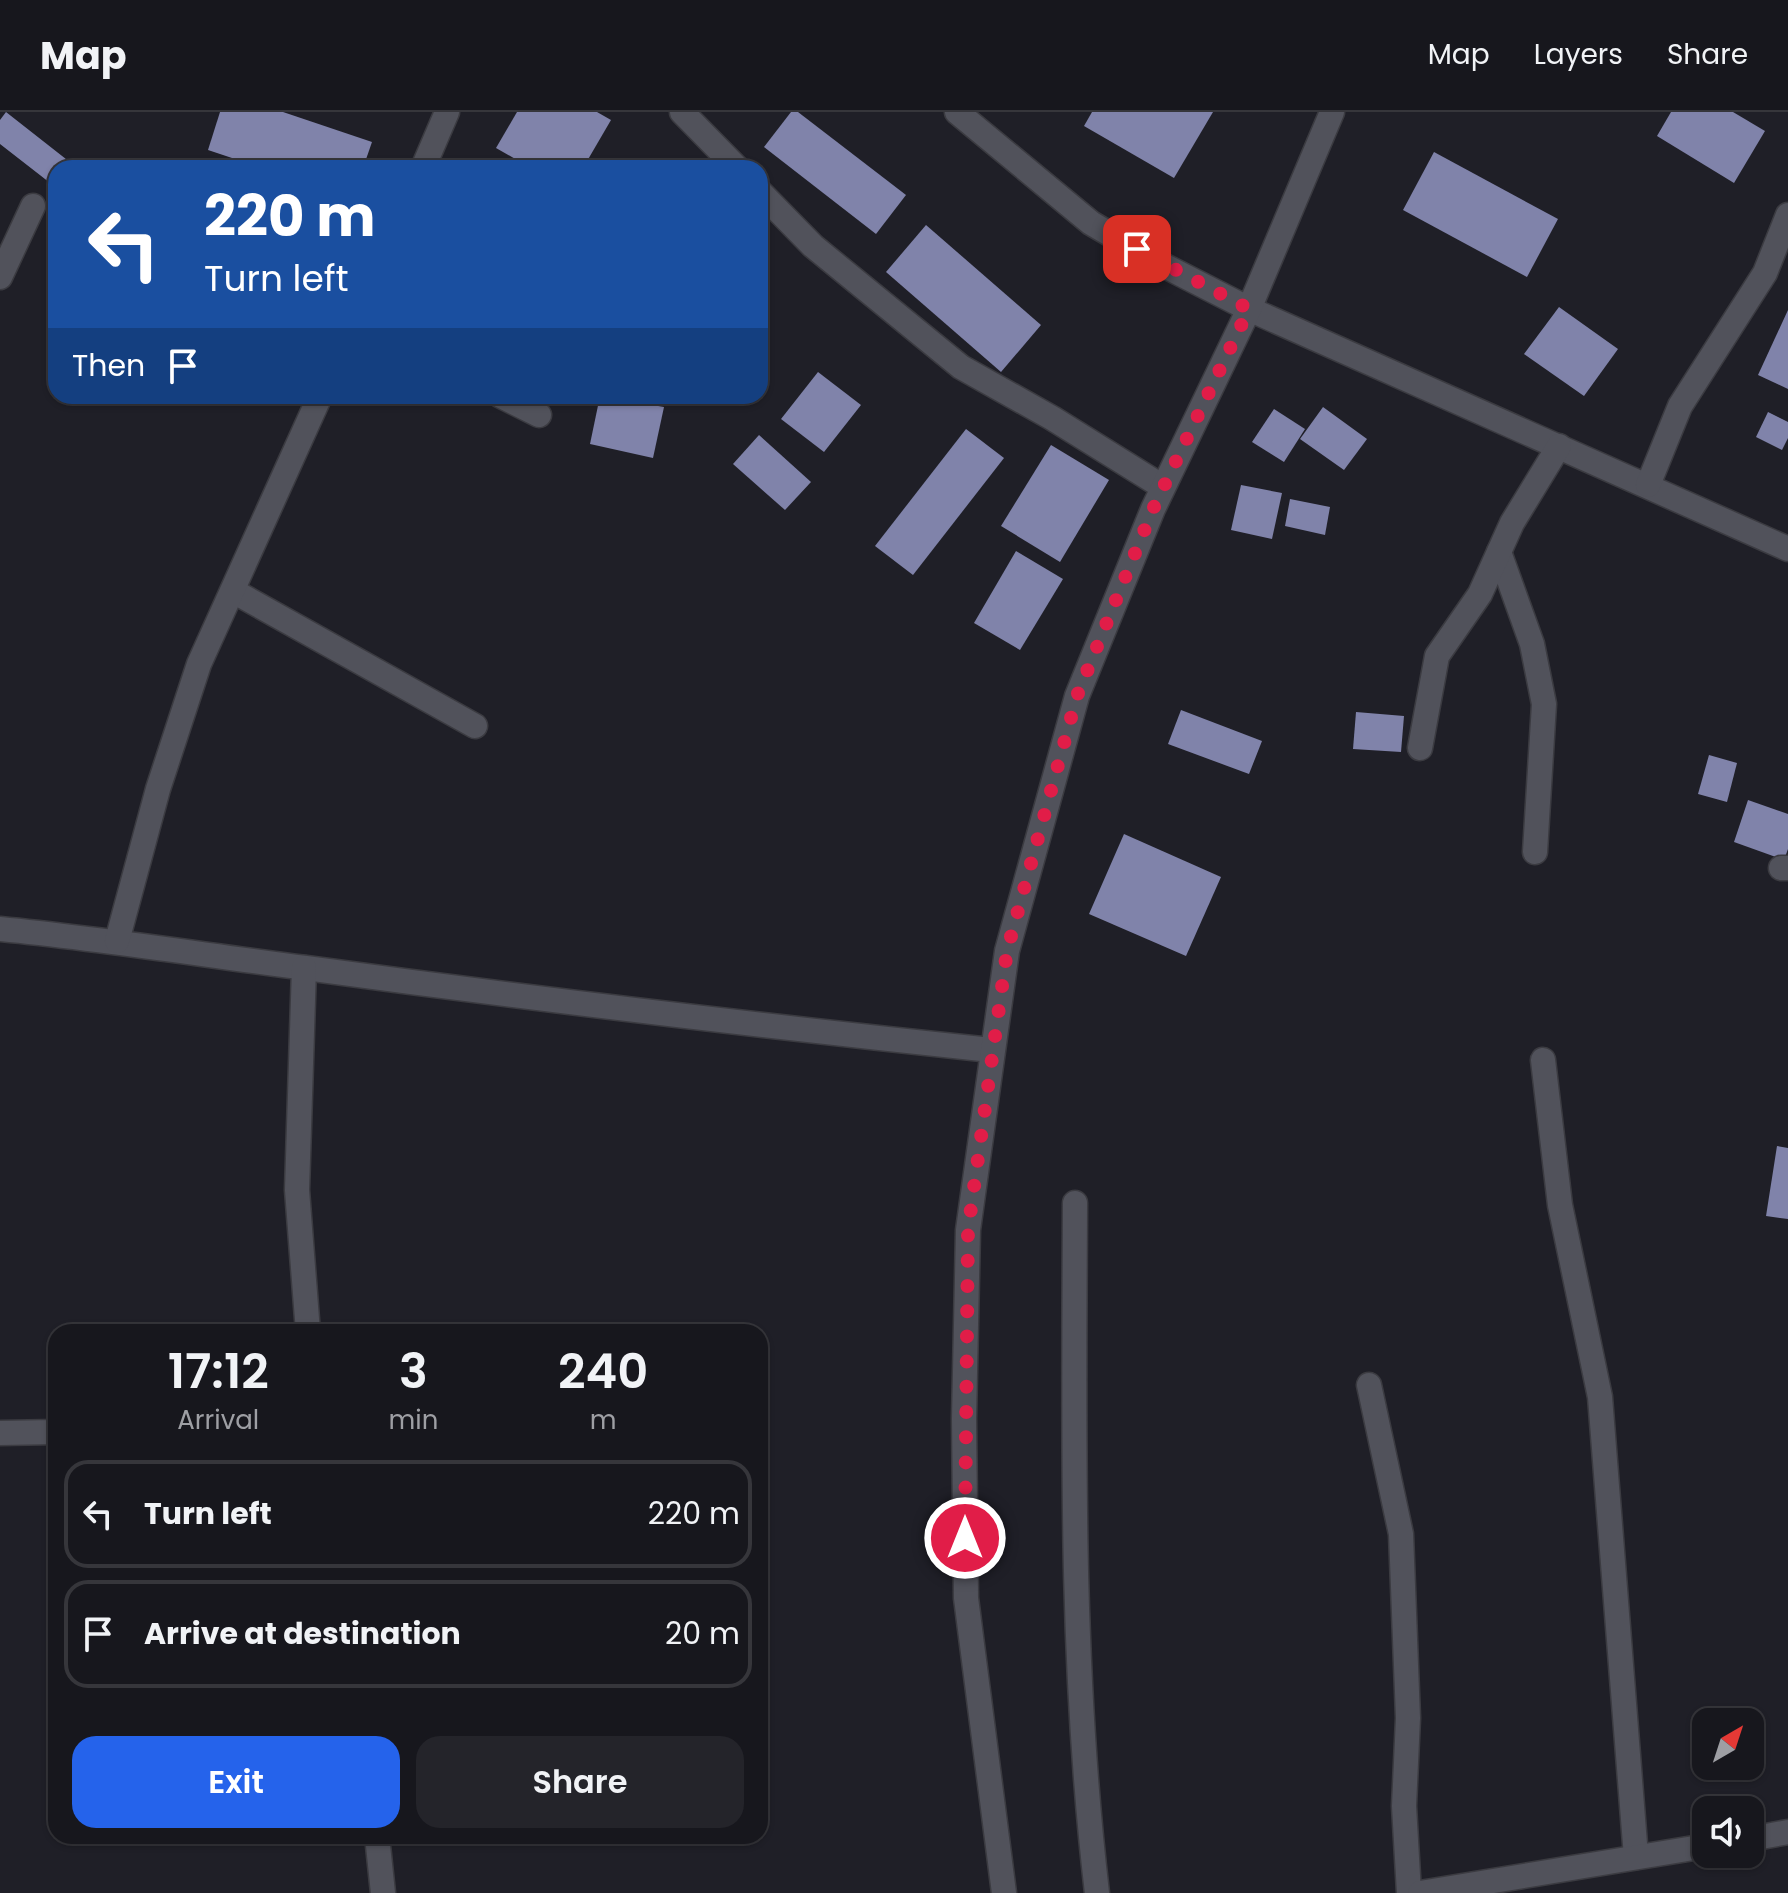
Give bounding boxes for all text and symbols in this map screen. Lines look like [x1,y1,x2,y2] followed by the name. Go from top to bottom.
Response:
[40,29,127,82] text: Map
[1428,35,1490,74] text: Map
[1534,35,1623,74] text: Layers
[1667,35,1748,74] text: Share
[204,177,376,256] text: 220 m
[72,192,176,296] icon: left
[1103,215,1171,283] pin
[1115,227,1159,271] icon: arrive
[204,253,349,304] text: Turn left
[72,344,145,387] text: Then
[161,344,205,388] icon: arrive
[168,1338,269,1405] text: 17:12
[399,1338,428,1405] text: 3
[558,1338,648,1405] text: 240
[177,1402,259,1438] text: Arrival
[389,1402,438,1438] text: min
[590,1402,617,1438] text: m
[76,1492,120,1536] icon: left
[144,1492,272,1535] text: Turn left
[648,1492,740,1535] text: 220 m
[923,1496,1007,1580] position arrow
[76,1612,120,1656] icon: arrive
[144,1612,461,1655] text: Arrive at destination
[665,1612,740,1655] text: 20 m
[1692,1708,1764,1780] north arrow
[1692,1708,1764,1868] map controls
[72,1736,400,1828] button: Exit
[416,1736,744,1828] button: Share
[1692,1796,1764,1868] button: sound

